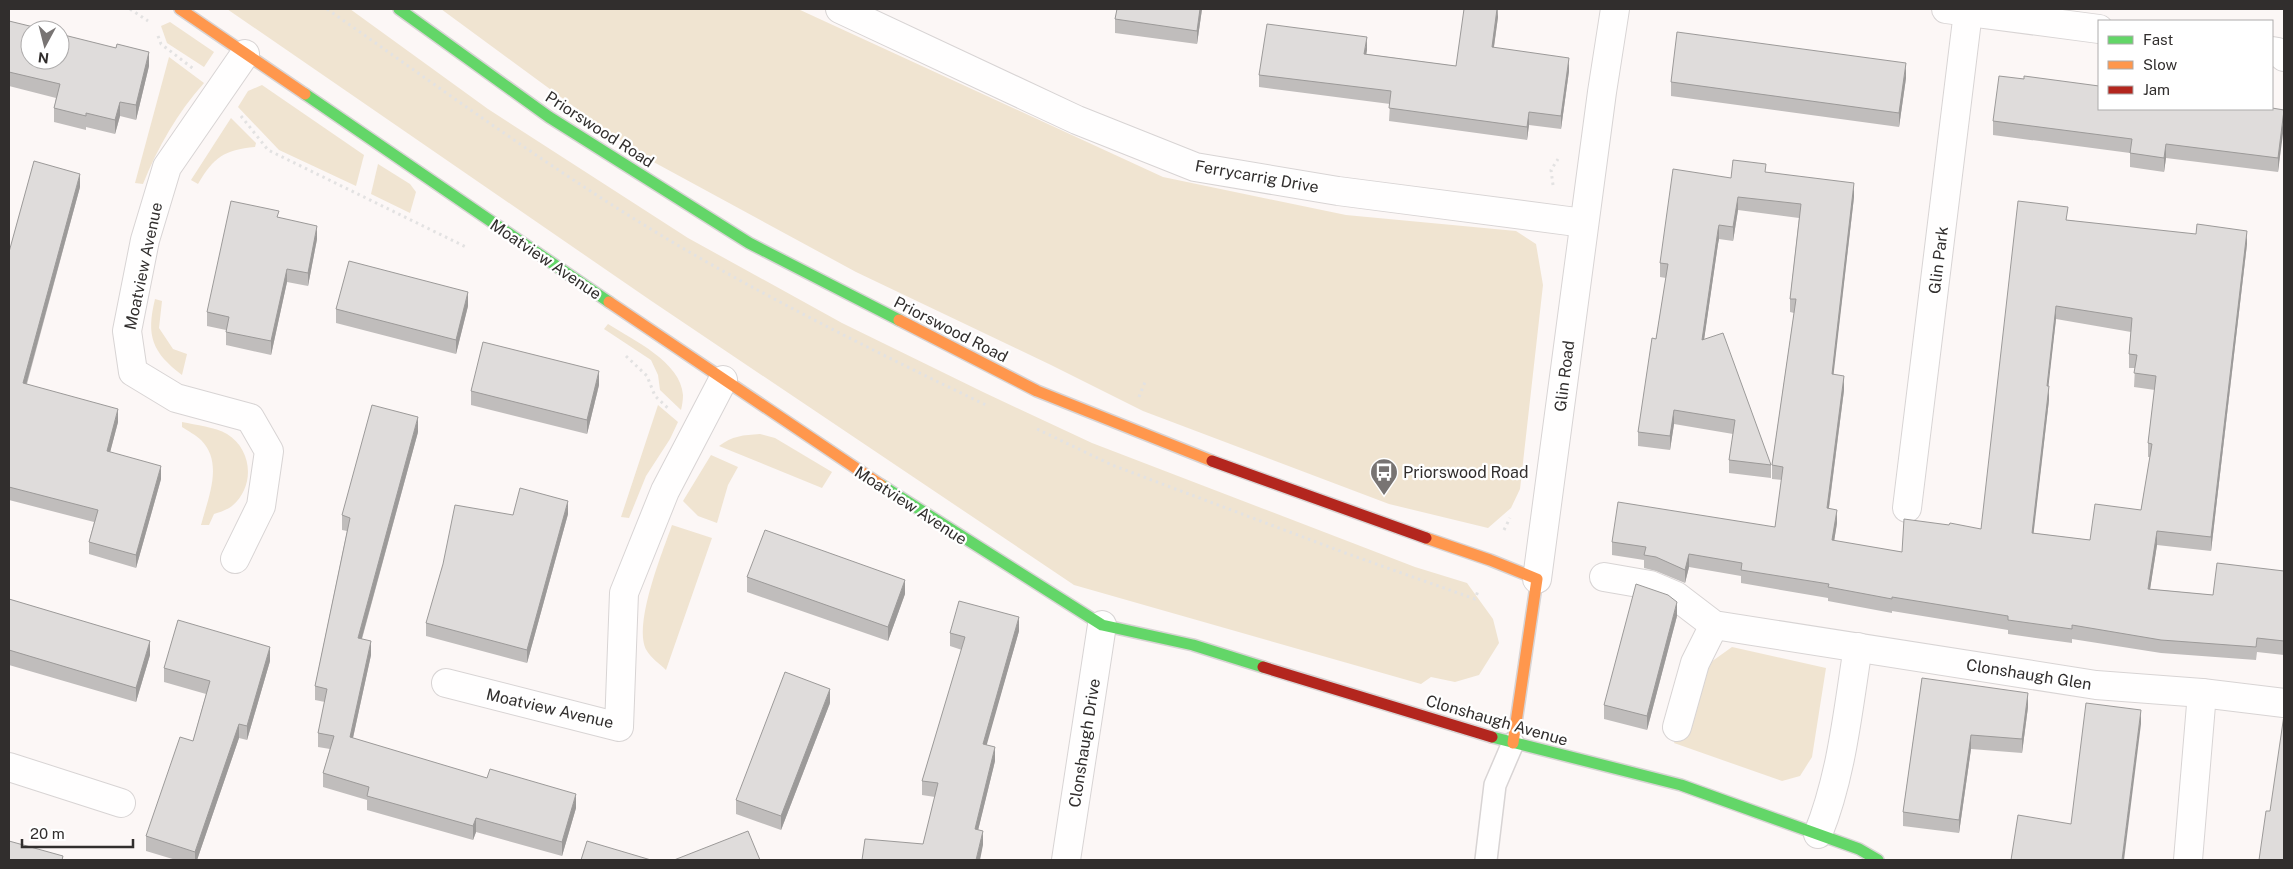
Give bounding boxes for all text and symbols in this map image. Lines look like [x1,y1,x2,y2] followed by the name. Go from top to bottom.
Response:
[20,20,70,70] north arrow
[2098,20,2273,110] legend
[2143,31,2173,48] text: Fast
[37,49,50,67] text: N
[2143,56,2178,73] text: Slow
[2143,81,2170,98] text: Jam
[542,87,658,172] street label: Priorswood Road
[1193,156,1320,197] street label: Ferrycarrig Drive
[121,201,166,332] street label: Moatview Avenue
[487,215,605,304] street label: Moatview Avenue
[1925,225,1952,295] street label: Glin Park
[891,293,1011,366] street label: Priorswood Road
[1551,339,1578,413] street label: Glin Road
[1369,457,1399,496] bus stop icon: Priorswood Road
[851,462,970,549] street label: Moatview Avenue
[1403,463,1528,482] place label: Priorswood Road
[1965,655,2093,694] street label: Clonshaugh Glen
[1065,677,1104,809] street label: Clonshaugh Drive
[484,685,615,732] street label: Moatview Avenue
[1424,691,1570,750] street label: Clonshaugh Avenue
[22,816,134,848] scale bar
[30,825,65,842] text: 20 m

